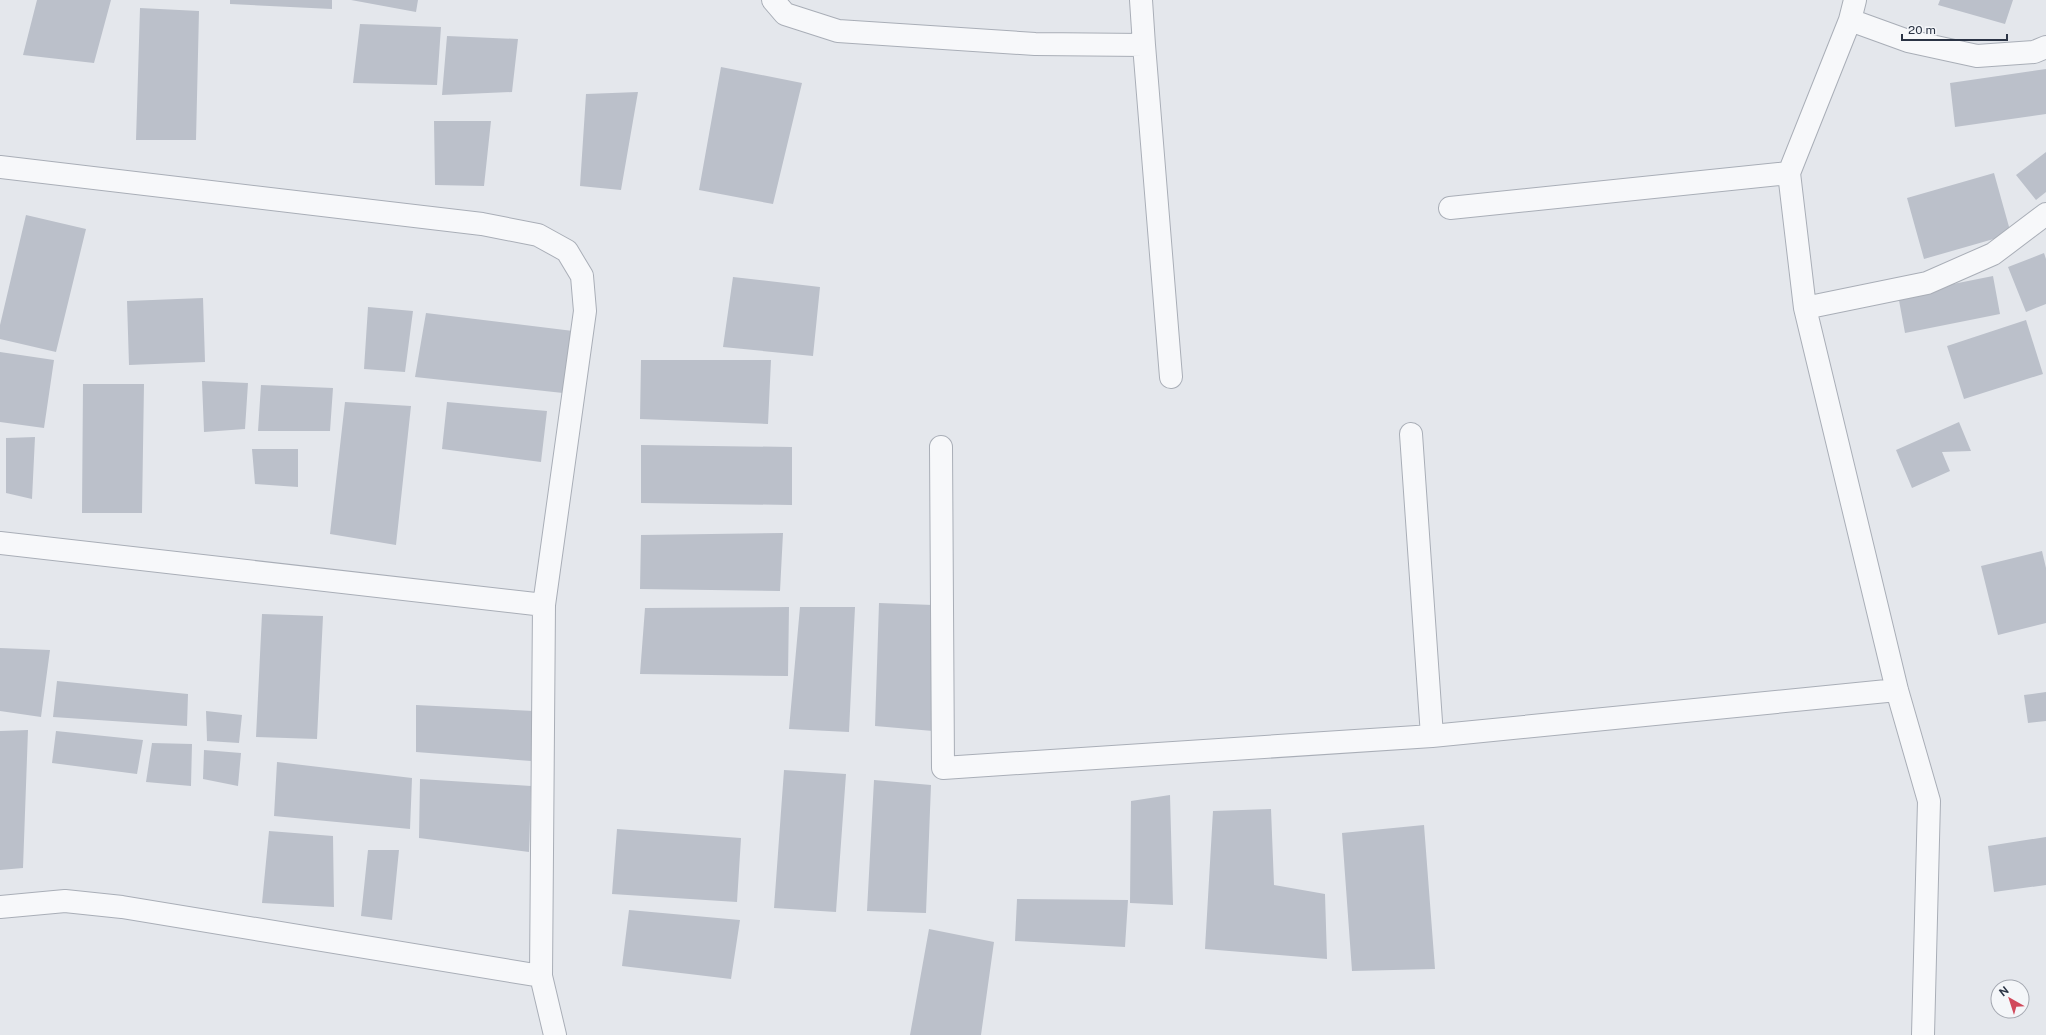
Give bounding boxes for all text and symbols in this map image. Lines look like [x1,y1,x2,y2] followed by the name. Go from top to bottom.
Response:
[1902,16,2007,42] scale bar
[1908,23,1936,37] text: 20 m
[1990,979,2030,1019] north arrow
[1997,984,2011,999] text: N

